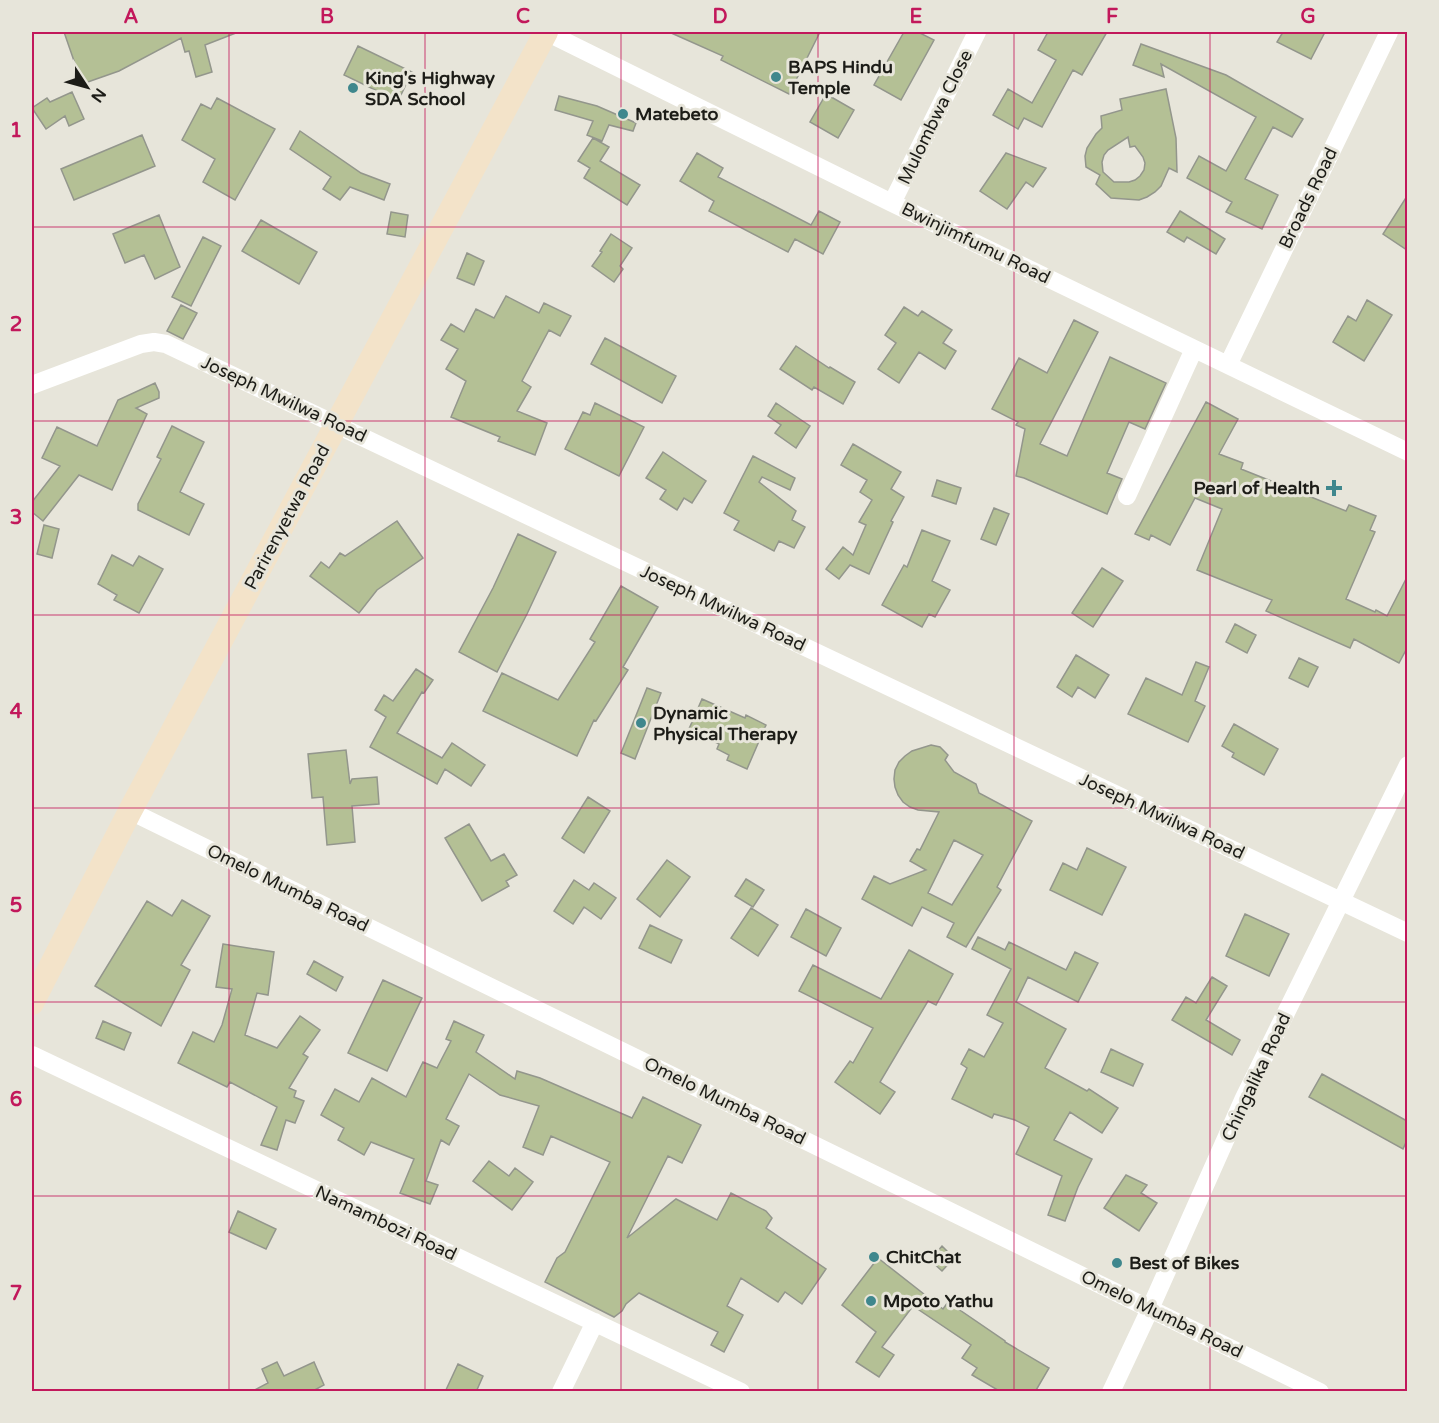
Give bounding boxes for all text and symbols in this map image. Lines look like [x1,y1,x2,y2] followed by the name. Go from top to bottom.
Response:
[124,5,139,29] text: A
[320,5,334,29] text: B
[516,5,530,29] text: C
[712,5,728,29] text: D
[910,5,923,29] text: E
[1106,5,1118,29] text: F
[1300,5,1316,29] text: G
[893,46,977,188] street label: Mulombwa Close
[787,56,893,99] place label: BAPS Hindu Temple
[57,57,117,117] north arrow
[365,67,495,110] place label: King's Highway SDA School
[769,70,783,84] marker: BAPS Hindu Temple
[346,81,360,95] marker: King's Highway SDA School
[86,84,110,106] text: N
[635,103,719,125] place label: Matebeto
[616,107,630,121] marker: Matebeto
[10,119,22,143] text: 1
[1274,144,1342,252] street label: Broads Road
[898,198,1054,288] street label: Bwinjimfumu Road
[10,313,22,337] text: 2
[198,351,370,447] street label: Joseph Mwilwa Road
[239,441,335,593] street label: Parirenyetwa Road
[1193,477,1320,499] place label: Pearl of Health
[1325,479,1343,497] marker: Pearl of Health
[10,506,22,530] text: 3
[637,560,809,656] street label: Joseph Mwilwa Road
[10,700,23,724] text: 4
[653,702,798,745] place label: Dynamic Physical Therapy
[634,716,648,730] marker: Dynamic Physical Therapy
[1076,768,1248,864] street label: Joseph Mwilwa Road
[203,839,373,937] street label: Omelo Mumba Road
[10,894,22,918] text: 5
[1217,1009,1295,1145] street label: Chingalika Road
[640,1052,810,1150] street label: Omelo Mumba Road
[10,1088,22,1112] text: 6
[312,1181,460,1265] street label: Namambozi Road
[886,1246,961,1268] place label: ChitChat
[867,1250,881,1264] marker: ChitChat
[1129,1252,1240,1274] place label: Best of Bikes
[1110,1256,1124,1270] marker: Best of Bikes
[1077,1265,1247,1363] street label: Omelo Mumba Road
[10,1282,22,1306] text: 7
[883,1290,993,1312] place label: Mpoto Yathu
[864,1294,878,1308] marker: Mpoto Yathu

